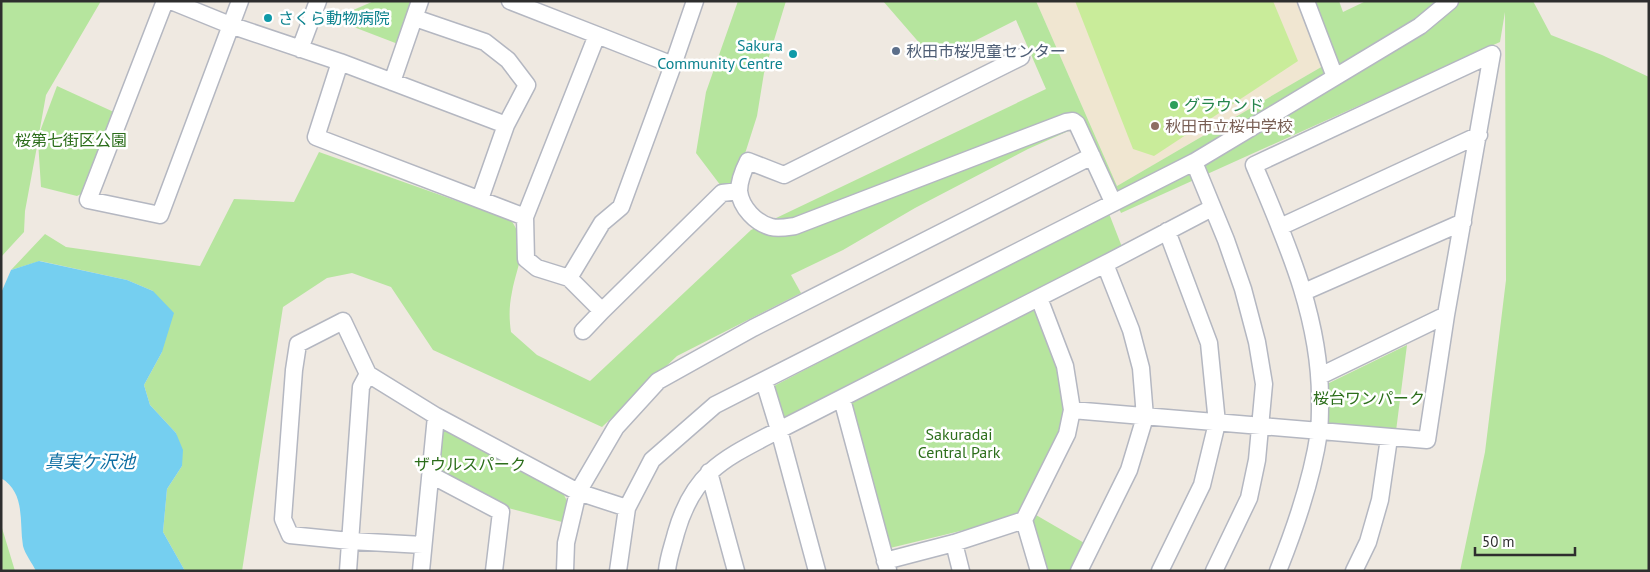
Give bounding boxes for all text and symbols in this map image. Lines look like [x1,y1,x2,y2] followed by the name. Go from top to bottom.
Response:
[278,8,390,28] place label: さくら動物病院
[262,12,274,24] marker: さくら動物病院
[657,35,783,73] place label: Sakura Community Centre
[906,41,1066,61] place label: 秋田市桜児童センター
[890,45,902,57] marker: 秋田市桜児童センター
[787,48,799,60] marker: Sakura Community Centre
[1184,95,1264,115] place label: グラウンド
[1168,99,1180,111] marker: グラウンド
[1165,116,1293,136] place label: 秋田市立桜中学校
[1149,120,1161,132] marker: 秋田市立桜中学校
[15,130,127,150] park label: 桜第七街区公園
[1313,388,1425,408] park label: 桜台ワンパーク
[918,424,1001,462] park label: Sakuradai Central Park
[45,450,137,473] water label: 真実ケ沢池
[414,454,526,474] park label: ザウルスパーク
[1475,524,1575,556] scale bar
[1482,532,1515,551] text: 50 m

